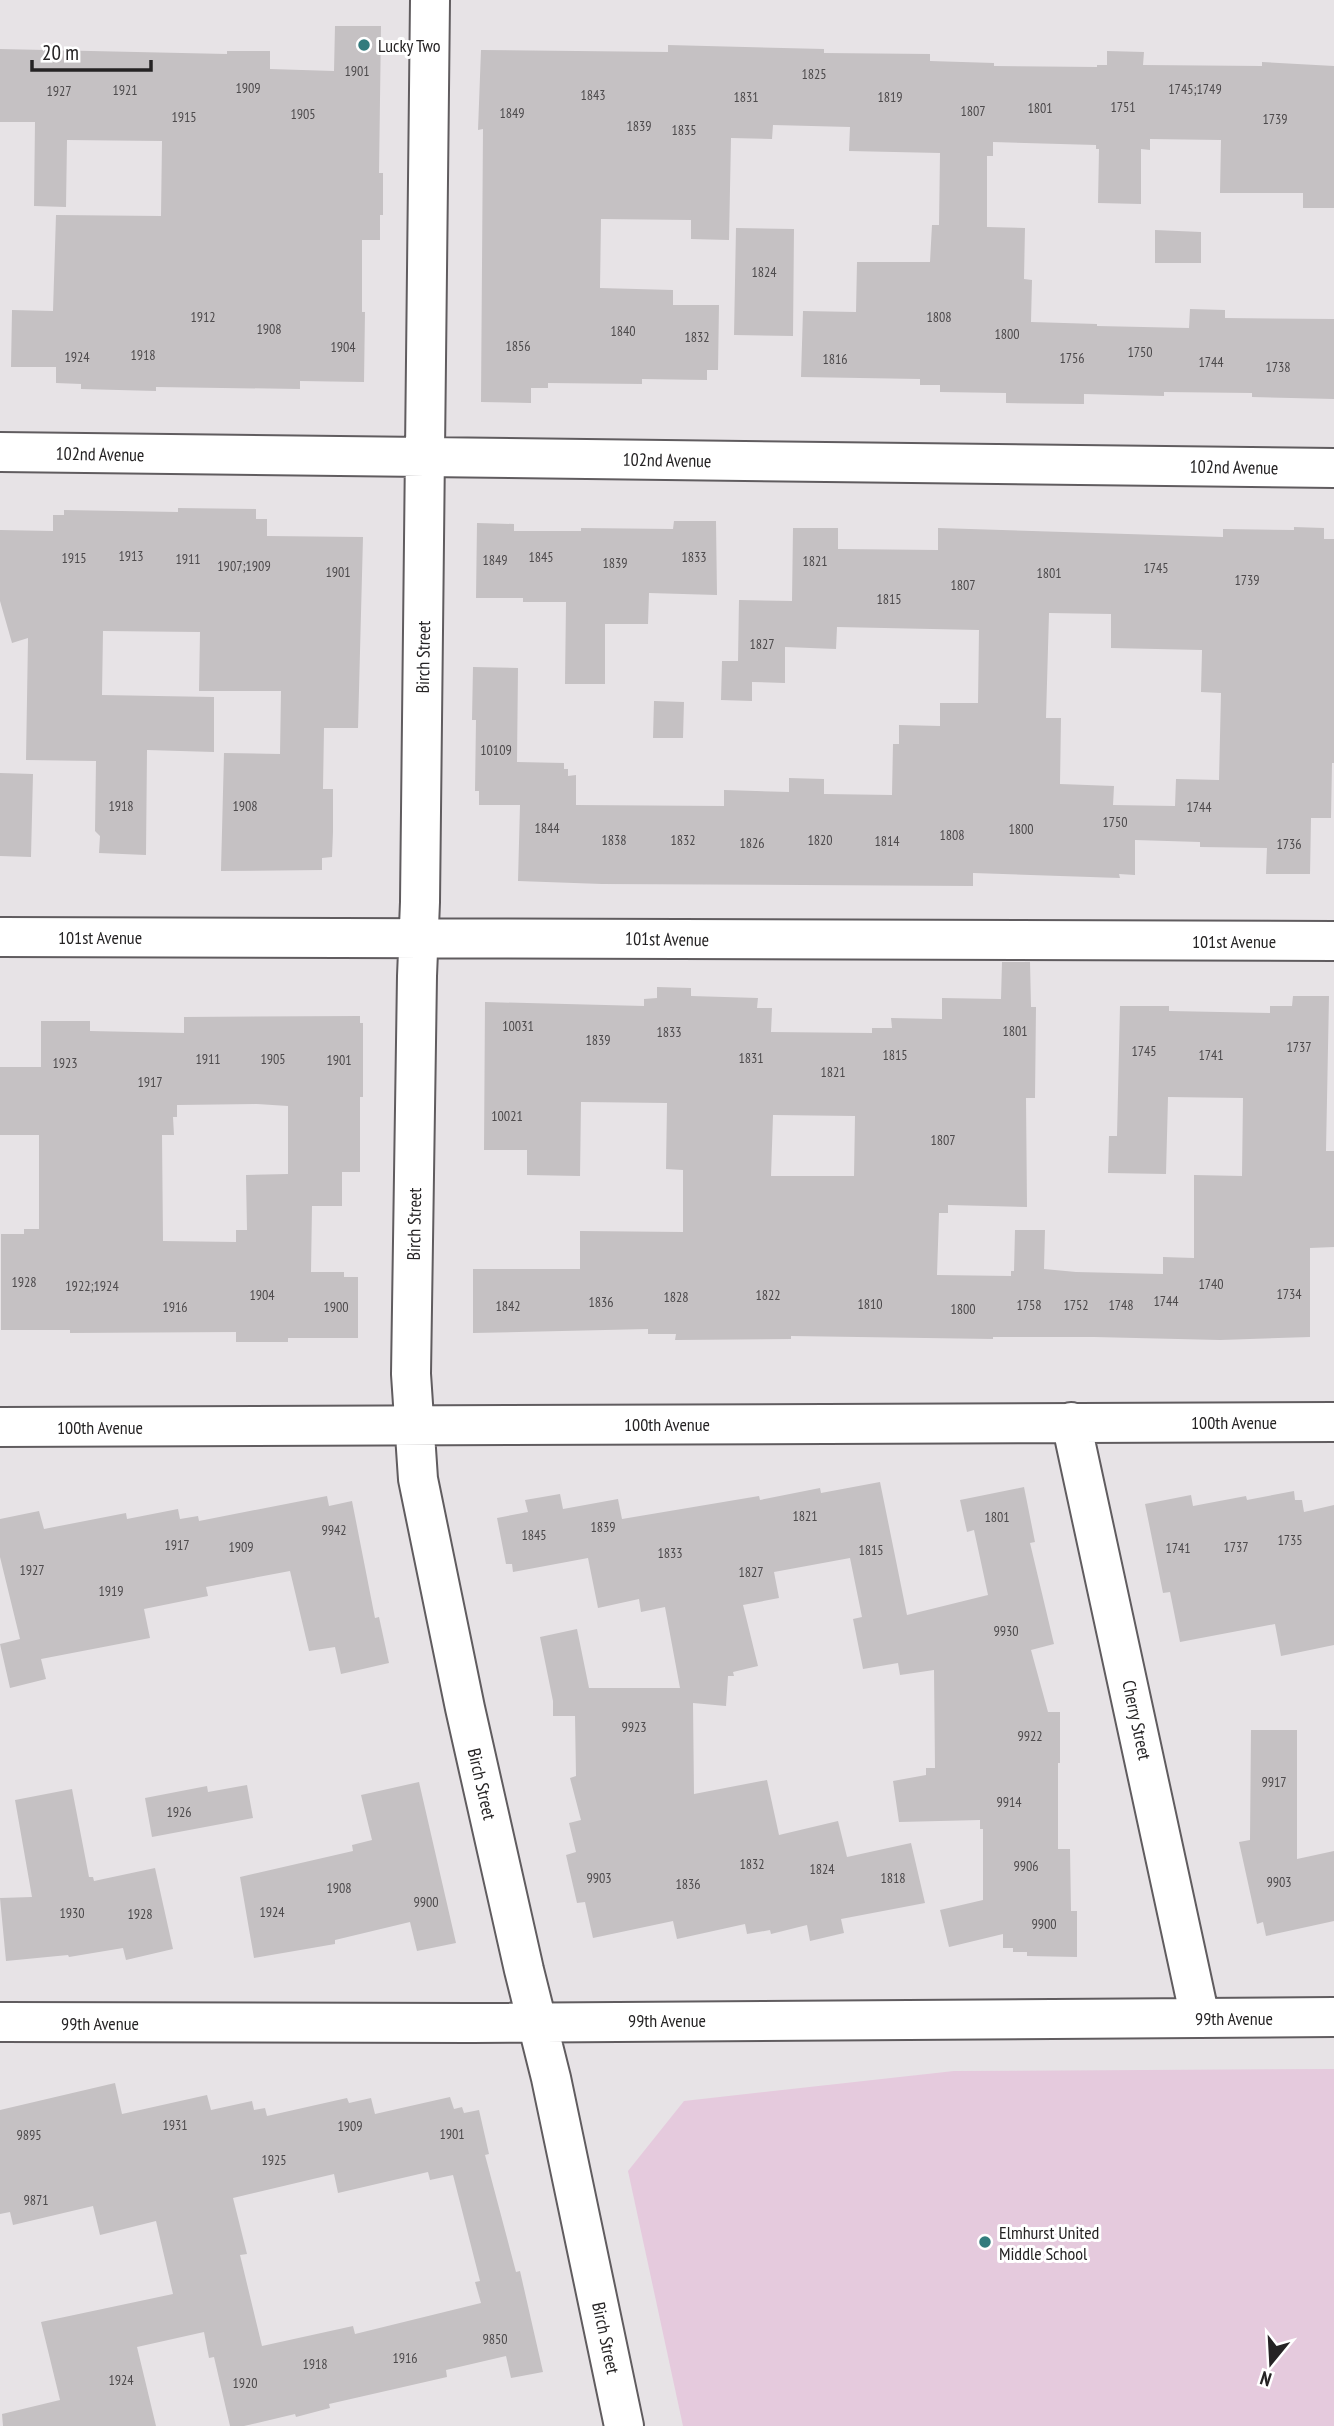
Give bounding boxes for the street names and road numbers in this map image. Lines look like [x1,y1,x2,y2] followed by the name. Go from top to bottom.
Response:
[55,442,145,466] street label: 102nd Avenue
[622,448,712,472] street label: 102nd Avenue
[1189,455,1279,479] street label: 102nd Avenue
[411,620,435,694] street label: Birch Street
[58,926,142,949] street label: 101st Avenue
[625,927,709,951] street label: 101st Avenue
[1192,930,1276,953] street label: 101st Avenue
[402,1187,426,1261] street label: Birch Street
[1191,1411,1277,1434] street label: 100th Avenue
[624,1413,710,1436] street label: 100th Avenue
[57,1416,143,1439] street label: 100th Avenue
[1117,1678,1157,1762] street label: Cherry Street
[463,1746,501,1822] street label: Birch Street
[1195,2007,1273,2030] street label: 99th Avenue
[628,2009,706,2032] street label: 99th Avenue
[61,2012,139,2035] street label: 99th Avenue
[587,2300,625,2376] street label: Birch Street

